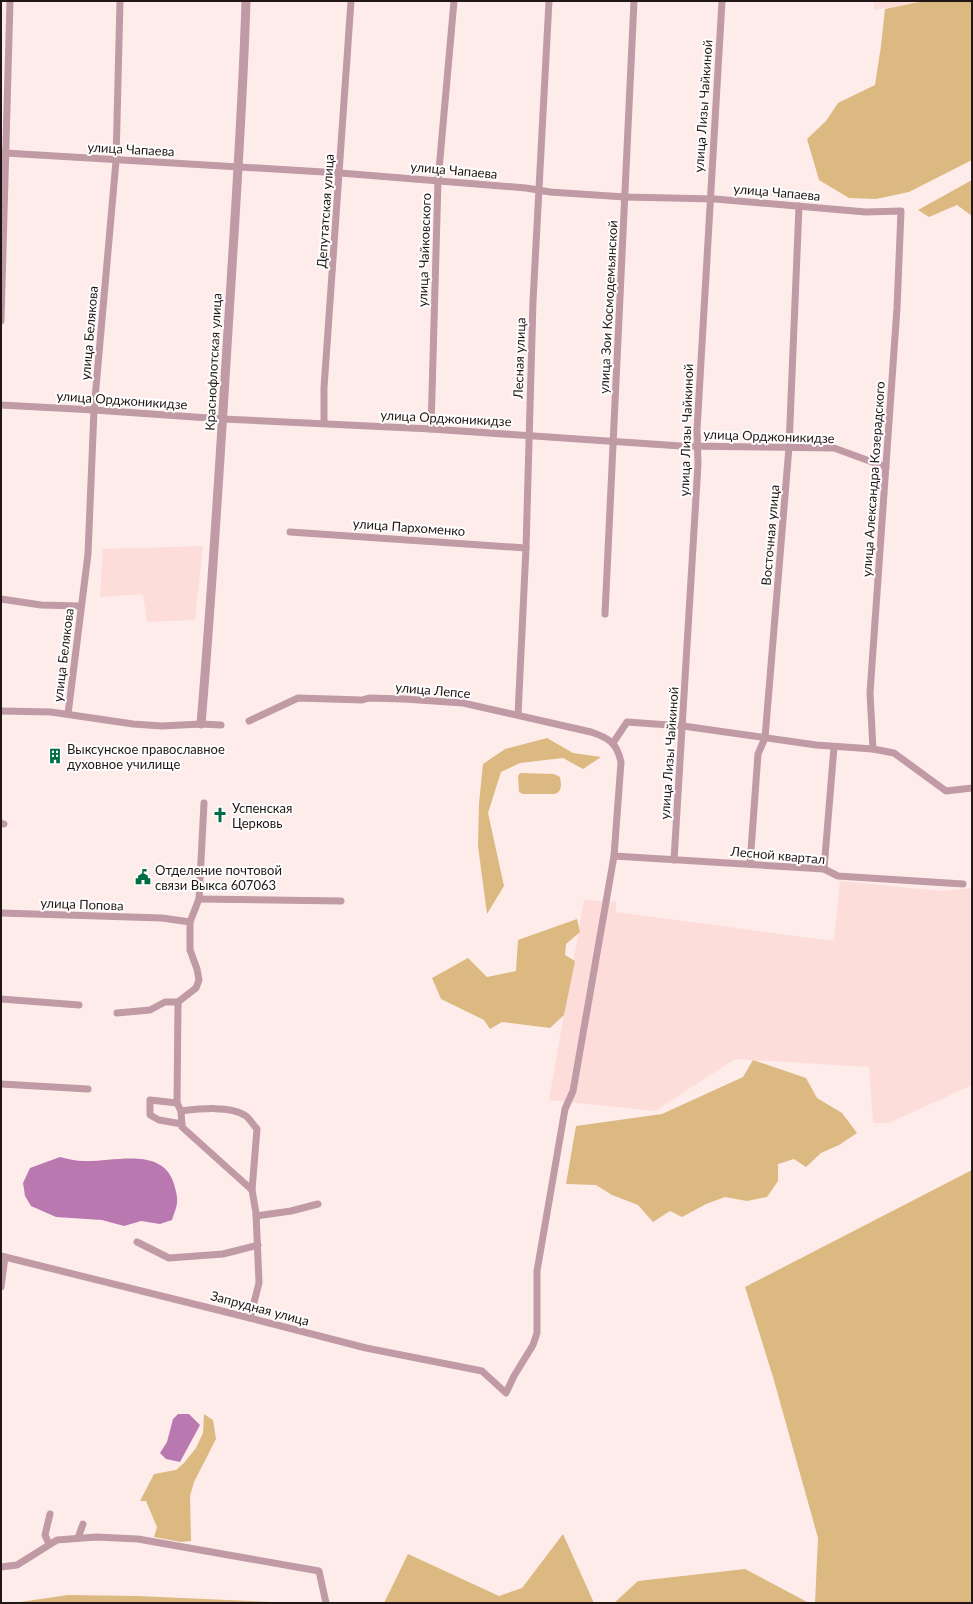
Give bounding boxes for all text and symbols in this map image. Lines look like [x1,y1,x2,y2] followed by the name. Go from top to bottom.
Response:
[690,39,716,173] street label: улица Лизы Чайкиной
[87,139,175,159] street label: улица Чапаева
[313,153,337,269] street label: Депутатская улица
[410,158,498,182] street label: улица Чапаева
[733,180,821,204] street label: улица Чапаева
[414,193,434,307] street label: улица Чайковского
[595,220,621,394] street label: улица Зои Космодемьянской
[77,285,101,381] street label: улица Белякова
[201,293,225,431] street label: Краснофлотская улица
[510,317,528,400] street label: Лесная улица
[676,363,696,497] street label: улица Лизы Чайкиной
[858,381,888,577] street label: улица Александра Козерадского
[56,387,188,413] street label: улица Орджоникидзе
[380,407,512,429] street label: улица Орджоникидзе
[703,426,835,446] street label: улица Орджоникидзе
[758,484,782,586] street label: Восточная улица
[352,515,466,539] street label: улица Пархоменко
[49,607,77,703] street label: улица Белякова
[395,679,471,701] street label: улица Лепсе
[656,686,682,820] street label: улица Лизы Чайкиной
[67,741,225,772] place label: Выксунское православное духовное училище
[46,747,64,765] building icon: Выксунское православное духовное училище
[232,800,292,831] place label: Успенская Церковь
[211,806,229,824] church icon: Успенская Церковь
[729,843,826,867] street label: Лесной квартал
[155,862,282,893] place label: Отделение почтовой связи Выкса 607063
[134,868,152,886] public building icon: Отделение почтовой связи Выкса 607063
[40,895,124,913] street label: улица Попова
[209,1287,311,1329] street label: Запрудная улица

